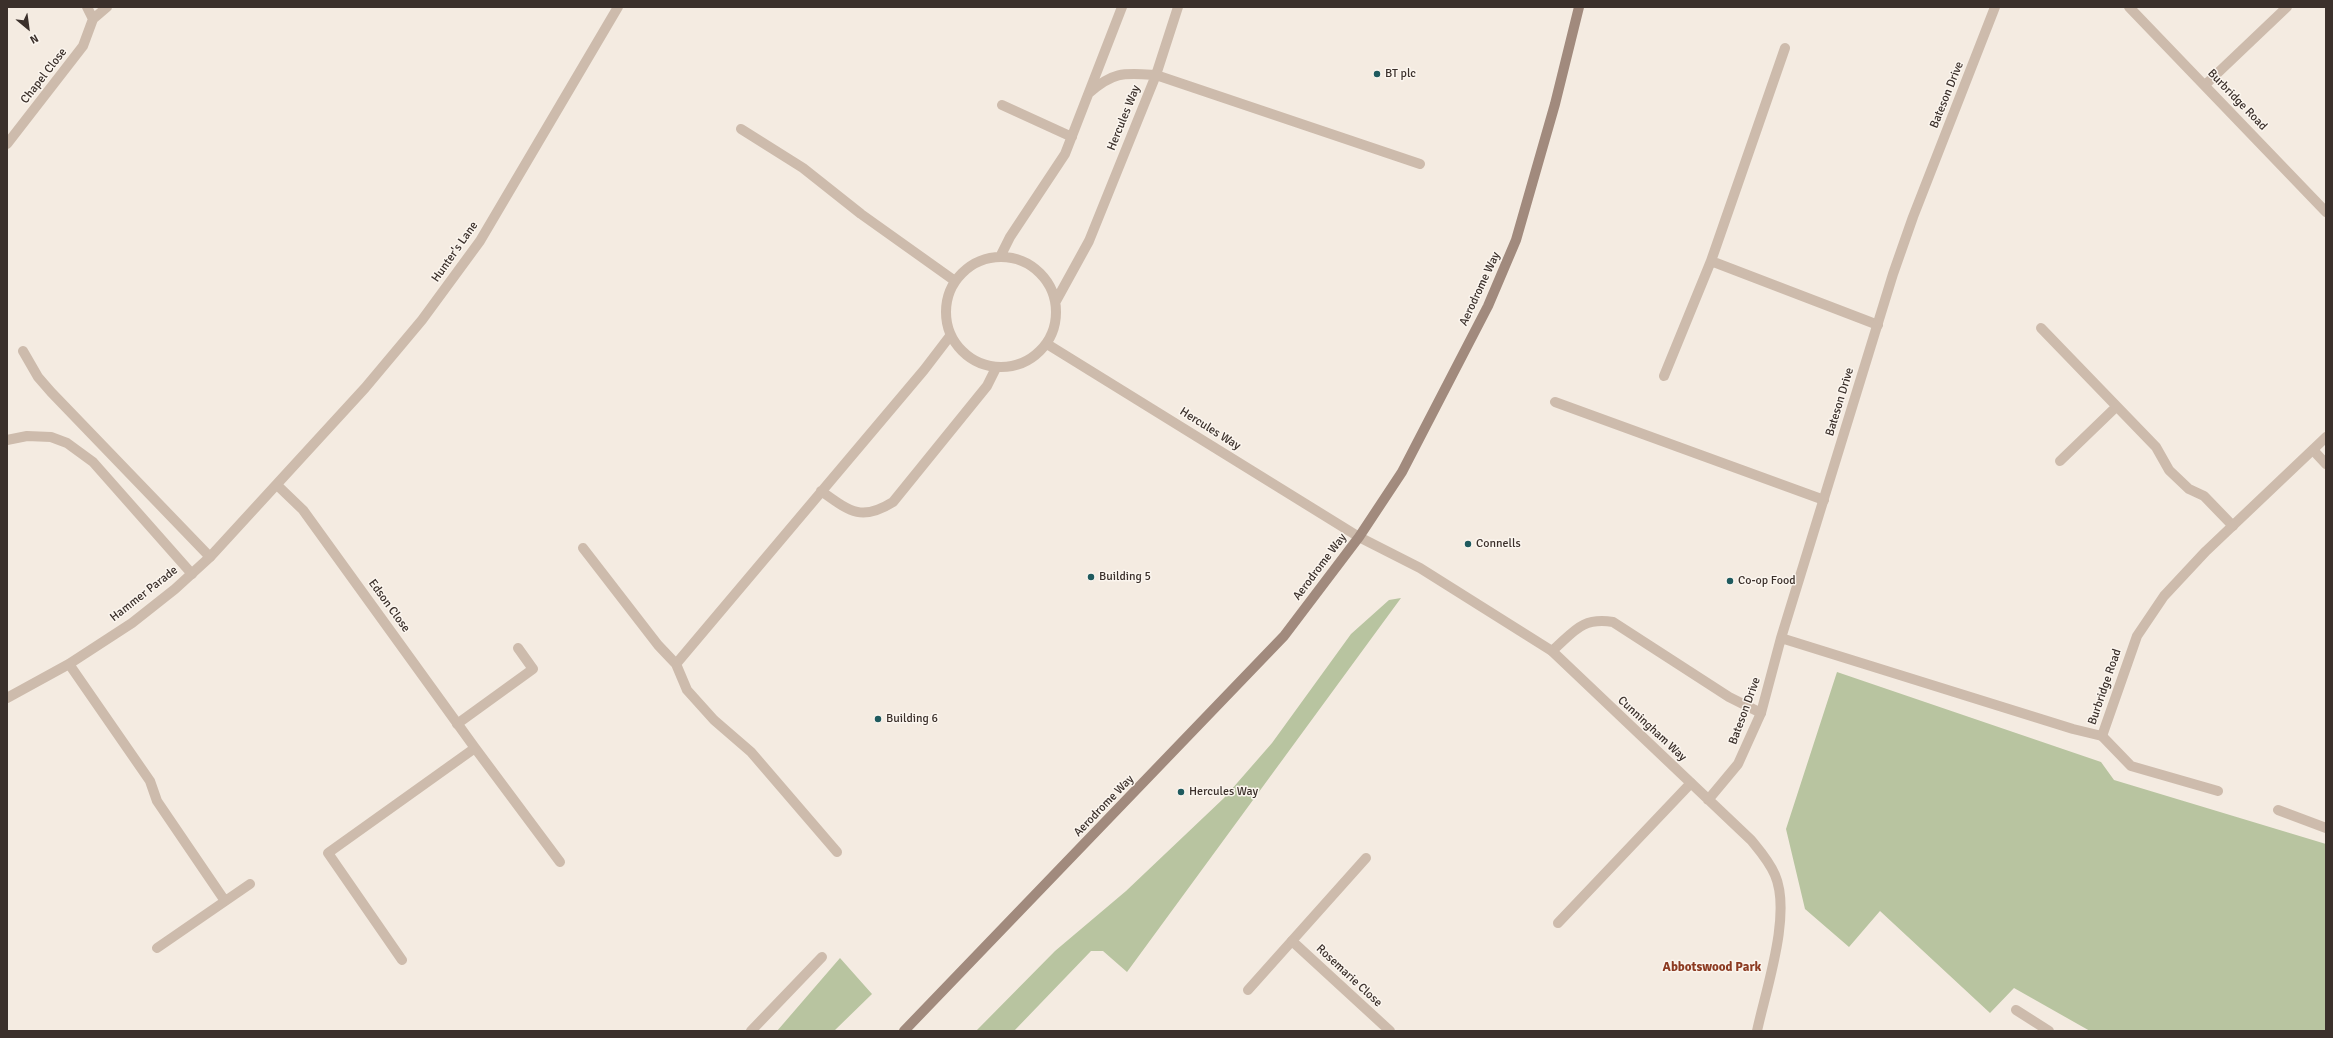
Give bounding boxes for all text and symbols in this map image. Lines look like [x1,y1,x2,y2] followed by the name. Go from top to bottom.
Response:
[8,8,48,48] north arrow
[28,31,41,46] text: N
[18,45,70,107] street label: Chapel Close
[1927,59,1967,131] street label: Bateson Drive
[2204,66,2270,134] street label: Burbridge Road
[1385,67,1416,81] place label: BT plc
[1372,69,1382,79] marker: BT plc
[1104,83,1144,153] street label: Hercules Way
[429,219,481,285] street label: Hunter's Lane
[1457,250,1503,328] street label: Aerodrome Way
[1823,366,1857,438] street label: Bateson Drive
[1177,405,1243,453] street label: Hercules Way
[1290,531,1350,603] street label: Aerodrome Way
[1476,537,1521,551] place label: Connells
[1463,539,1473,549] marker: Connells
[107,563,181,625] street label: Hammer Parade
[1099,570,1151,584] place label: Building 5
[1086,572,1096,582] marker: Building 5
[1738,574,1796,588] place label: Co-op Food
[1725,576,1735,586] marker: Co-op Food
[365,577,413,635] street label: Edson Close
[2085,647,2125,727] street label: Burbridge Road
[1726,675,1764,747] street label: Bateson Drive
[1615,693,1689,765] street label: Cunningham Way
[886,712,938,726] place label: Building 6
[873,714,883,724] marker: Building 6
[1071,772,1137,840] street label: Aerodrome Way
[1189,785,1258,799] place label: Hercules Way
[1176,787,1186,797] marker: Hercules Way
[1313,942,1385,1010] street label: Rosemarie Close
[1663,960,1761,976] district label: Abbotswood Park

